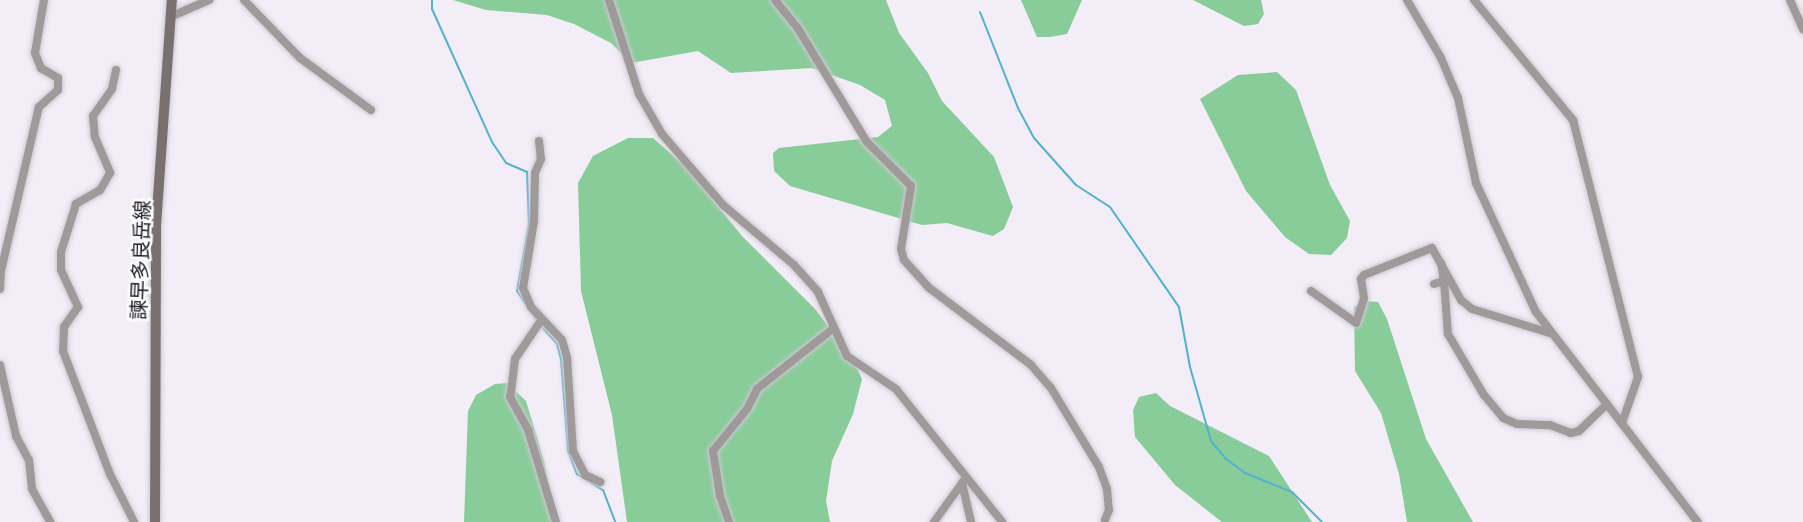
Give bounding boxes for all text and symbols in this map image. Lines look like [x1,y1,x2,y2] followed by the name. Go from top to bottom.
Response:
[125,200,153,320] street label: 諫早多良岳線

